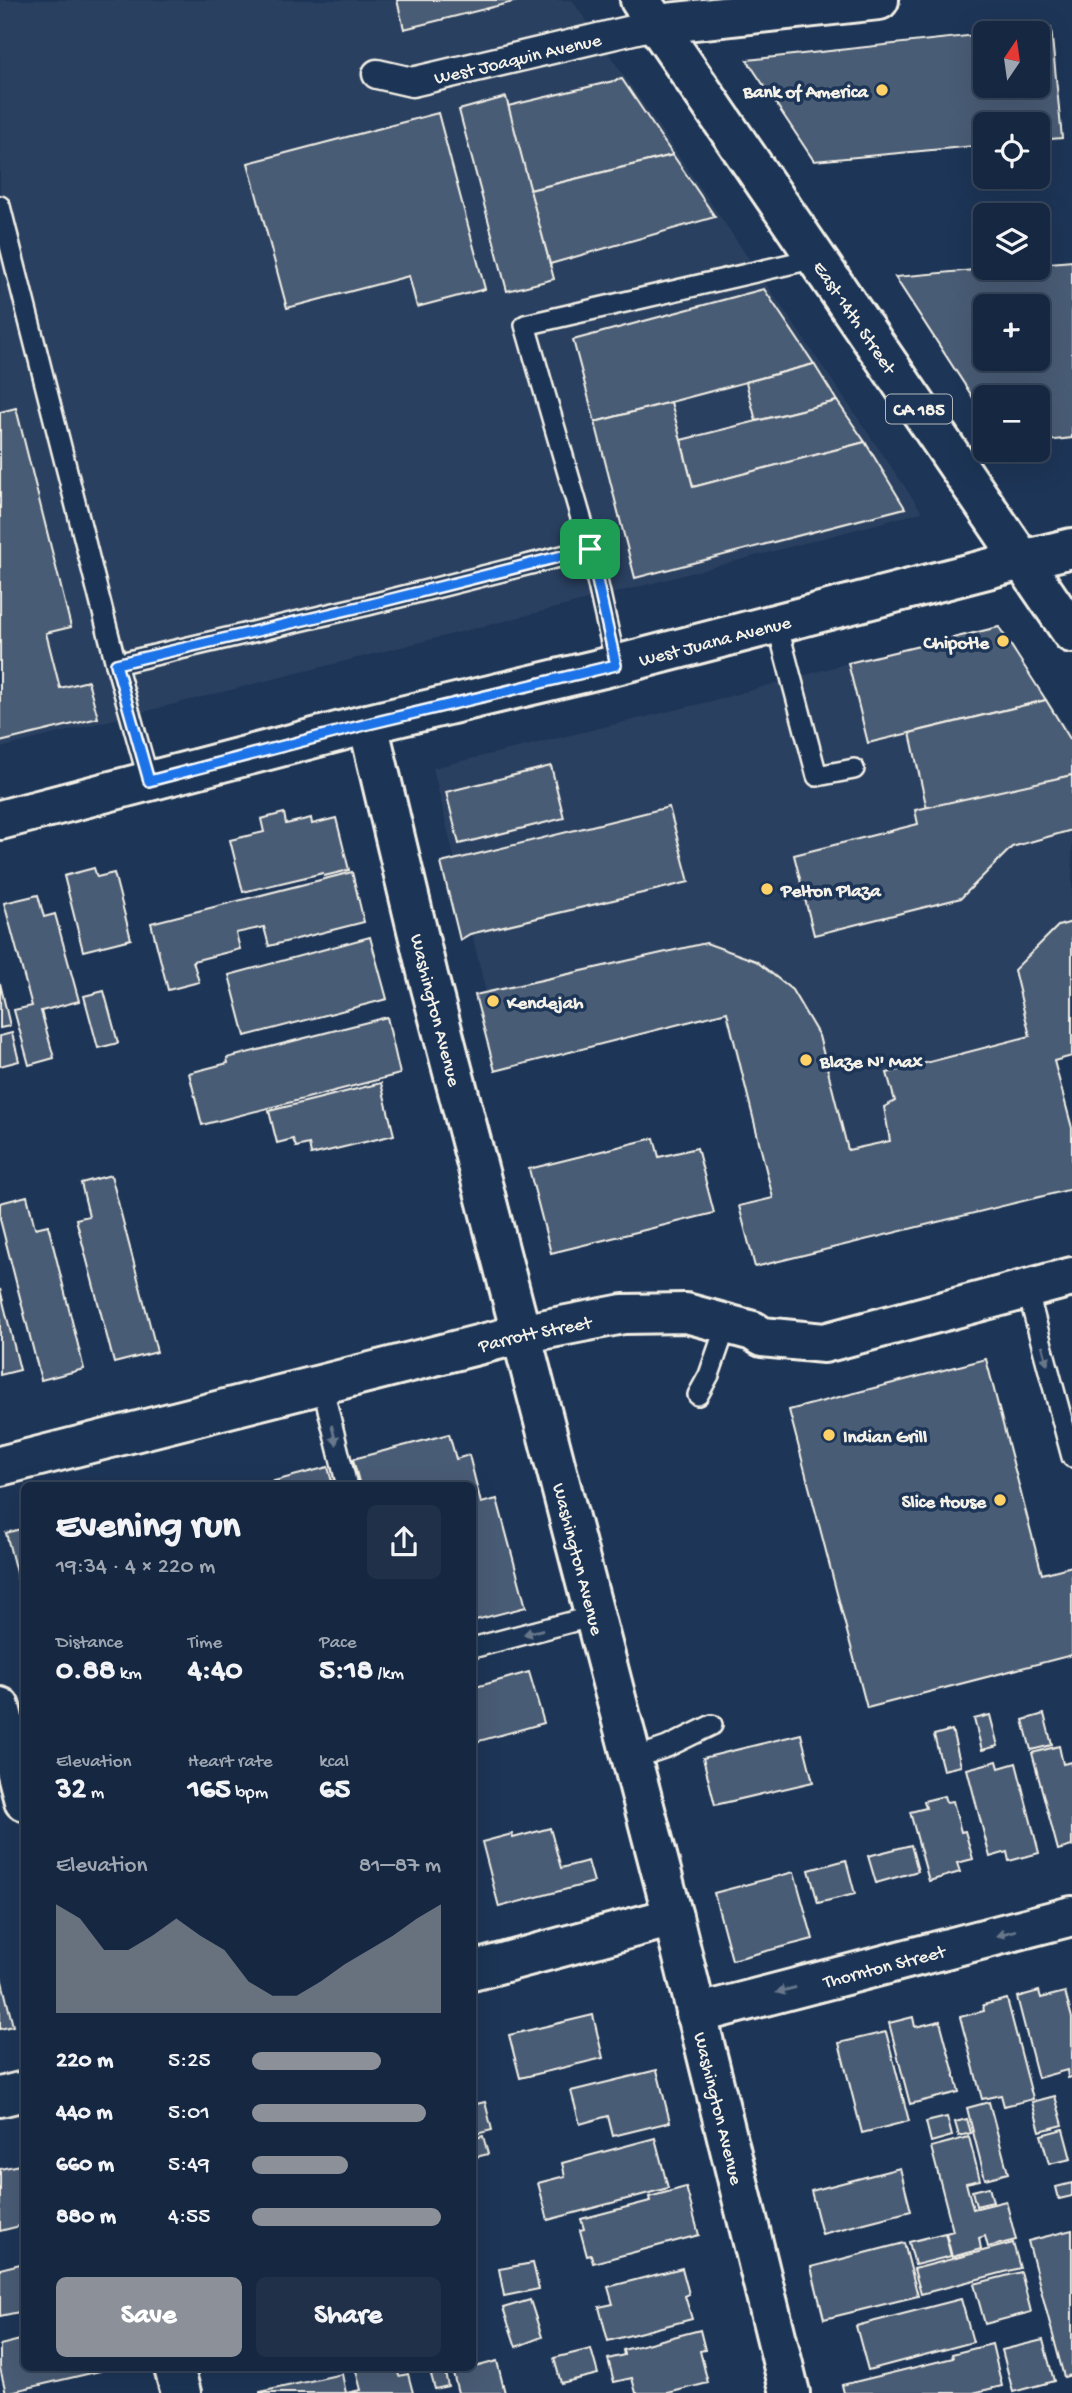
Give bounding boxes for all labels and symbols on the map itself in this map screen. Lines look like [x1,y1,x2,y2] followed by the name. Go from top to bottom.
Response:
[973,21,1050,98] north arrow
[432,30,604,91] street label: West Joaquin Avenue
[742,82,869,105] place label: Bank of America
[874,82,890,98] marker: Bank of America
[806,258,901,381] street label: East 14th Street
[886,394,952,424] road number: CA 185
[560,519,620,579] pin
[637,612,794,674] street label: West Juana Avenue
[922,633,990,656] place label: Chipotle
[995,633,1011,649] marker: Chipotle
[759,881,775,897] marker: Pelton Plaza
[780,881,882,904] place label: Pelton Plaza
[403,932,464,1089] street label: Washington Avenue
[485,993,501,1009] marker: Kendejah
[506,993,584,1016] place label: Kendejah
[798,1052,814,1068] marker: Blaze N' Max
[819,1052,924,1075] place label: Blaze N' Max
[475,1312,596,1360] street label: Parrott Street
[1040,1344,1051,1366] one-way arrow
[329,1424,340,1446] one-way arrow
[821,1427,837,1443] marker: Indian Grill
[843,1427,927,1450] place label: Indian Grill
[545,1481,607,1638] street label: Washington Avenue
[902,1492,987,1515] place label: Slice House
[992,1492,1008,1508] marker: Slice House
[522,1627,544,1638] one-way arrow
[995,1928,1017,1939] one-way arrow
[820,1941,950,1996] street label: Thornton Street
[775,1985,797,1996] one-way arrow
[687,2030,746,2188] street label: Washington Avenue

